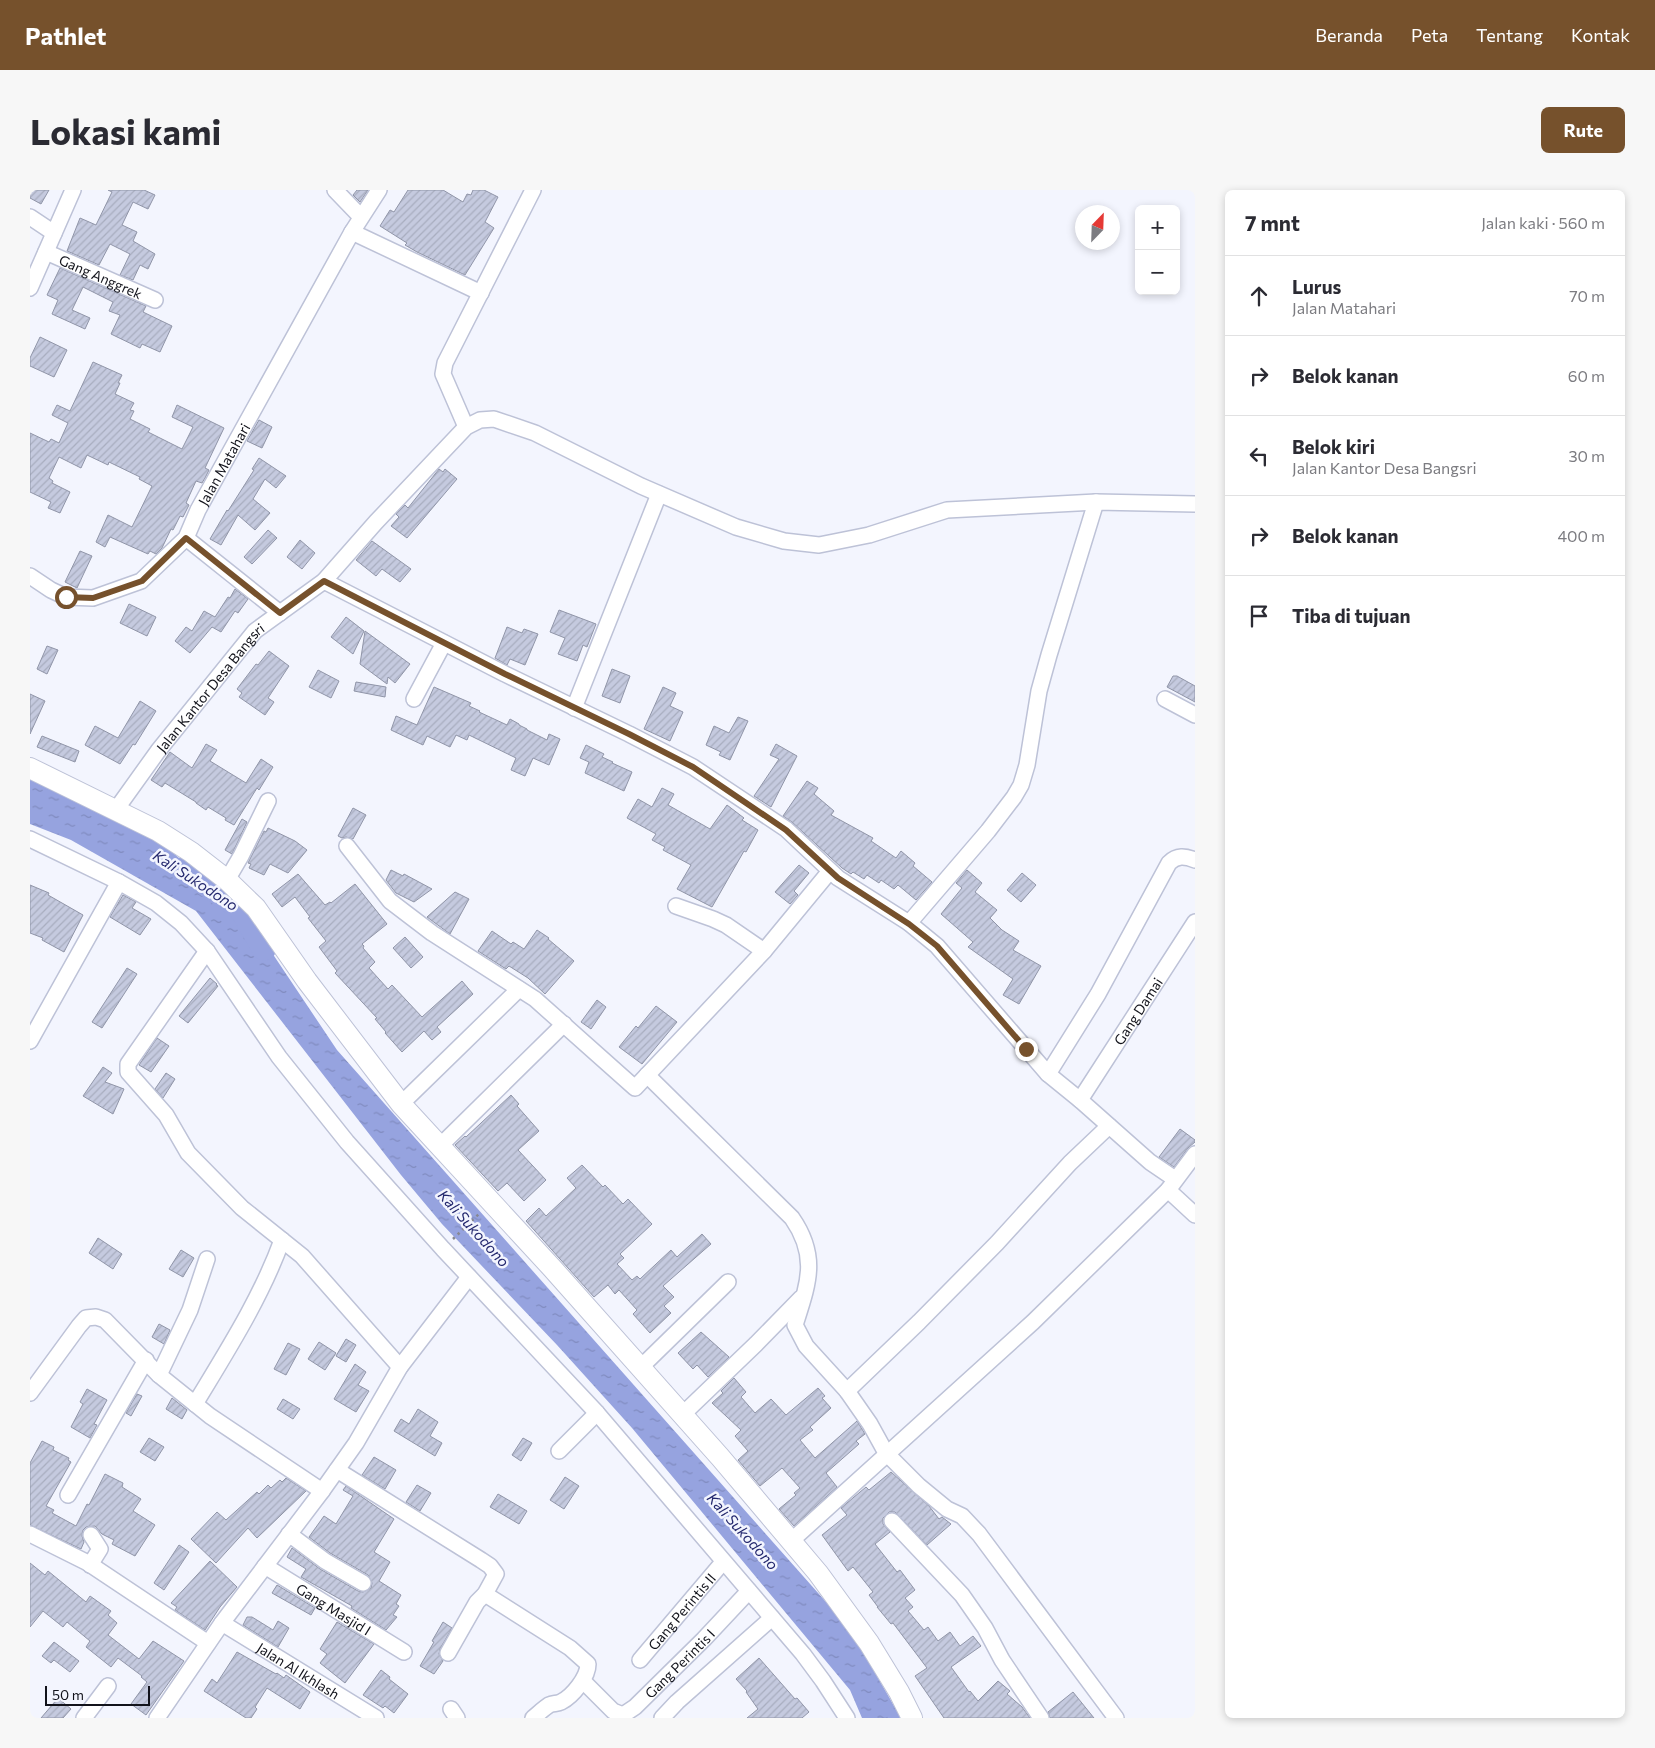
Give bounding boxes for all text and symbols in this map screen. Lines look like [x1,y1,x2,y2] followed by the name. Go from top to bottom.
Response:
[25,21,106,50] text: Pathlet
[1315,24,1383,46] text: Beranda
[1411,24,1448,46] text: Peta
[1476,24,1543,46] text: Tentang
[1571,24,1630,46] text: Kontak
[1541,107,1625,153] button: Rute
[30,109,221,152] text: Lokasi kami
[1075,205,1120,250] north arrow
[1135,205,1180,295] map controls
[1135,205,1180,250] button: +
[1245,210,1300,235] text: 7 mnt
[1481,213,1605,232] text: Jalan kaki · 560 m
[57,250,145,302] street label: Gang Anggrek
[1135,250,1180,295] button: −
[1292,275,1341,298] text: Lurus
[1245,282,1273,310] icon: ahead
[1569,286,1605,305] text: 70 m
[1292,298,1396,317] text: Jalan Matahari
[1245,362,1273,390] icon: right
[1292,364,1399,387] text: Belok kanan
[1568,366,1605,385] text: 60 m
[194,420,253,508] street label: Jalan Matahari
[1292,435,1375,458] text: Belok kiri
[1245,442,1273,470] icon: left
[1568,446,1605,465] text: 30 m
[1292,458,1477,477] text: Jalan Kantor Desa Bangsri
[1245,522,1273,550] icon: right
[1292,524,1399,547] text: Belok kanan
[1557,526,1605,545] text: 400 m
[55,586,78,609] route start
[1245,602,1273,630] icon: arrive
[1292,604,1410,627] text: Tiba di tujuan
[152,619,267,755] street label: Jalan Kantor Desa Bangsri
[150,846,242,914] water label: Kali Sukodono
[1110,974,1165,1048] street label: Gang Damai
[1015,1038,1038,1061] route end
[435,1186,513,1270] water label: Kali Sukodono
[704,1489,782,1573] water label: Kali Sukodono
[644,1569,719,1653] street label: Gang Perintis II
[293,1579,374,1638] street label: Gang Masjid I
[641,1625,718,1701] street label: Gang Perintis I
[254,1638,343,1702] street label: Jalan Al Ikhlash
[45,1683,150,1706] scale bar
[52,1686,84,1703] text: 50 m

